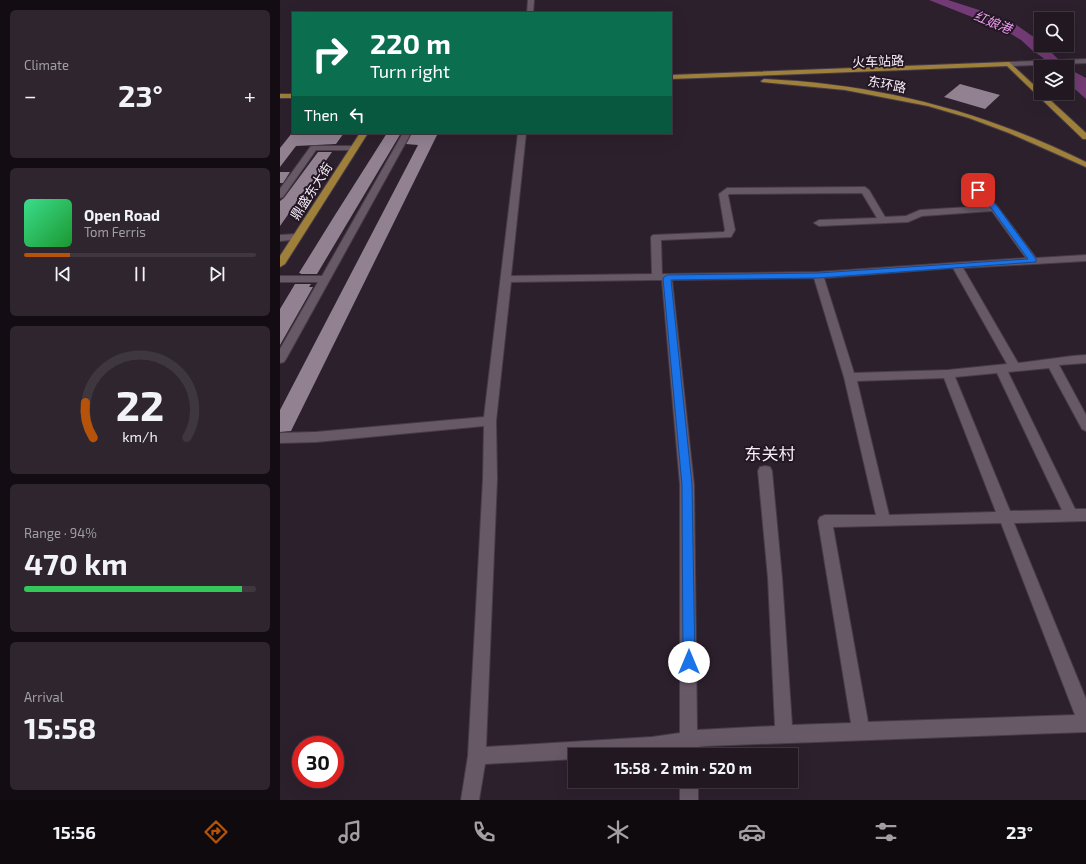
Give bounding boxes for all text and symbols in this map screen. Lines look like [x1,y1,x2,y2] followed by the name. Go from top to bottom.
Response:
[972,7,1016,37] water label: 红娘港
[1034,12,1074,100] map controls
[1034,12,1074,52] button: search
[370,26,451,60] text: 220 m
[304,28,356,80] icon: right
[852,52,904,70] street label: 火车站路
[24,57,69,73] text: Climate
[370,60,450,82] text: Turn right
[1034,60,1074,100] button: layers
[866,72,908,96] street label: 东环路
[118,77,163,113] text: 23°
[24,82,37,108] text: −
[244,82,256,108] text: +
[346,104,368,126] icon: left
[304,106,338,124] text: Then
[287,159,335,223] street label: 鼎盛东大街
[961,173,995,207] pin
[967,179,989,201] icon: arrive
[84,206,160,224] text: Open Road
[84,224,146,240] text: Tom Ferris
[52,263,74,285] icon: previous
[129,263,151,285] icon: pause
[206,263,228,285] icon: next
[116,379,164,429] text: 22
[122,428,158,445] text: km/h
[745,443,796,463] district label: 东关村
[24,525,97,541] text: Range · 94%
[24,545,128,581] text: 470 km
[668,641,710,683] position arrow
[24,689,64,705] text: Arrival
[24,709,96,745] text: 15:58
[292,736,344,788] speed limit sign: 30
[614,759,752,777] text: 15:58 · 2 min · 520 m
[202,818,230,846] icon: directions
[336,818,364,846] icon: music
[470,818,498,846] icon: phone
[604,818,632,846] icon: climate
[738,818,766,846] icon: car
[872,818,900,846] icon: filters
[53,821,96,843] text: 15:56
[1006,821,1033,843] text: 23°

